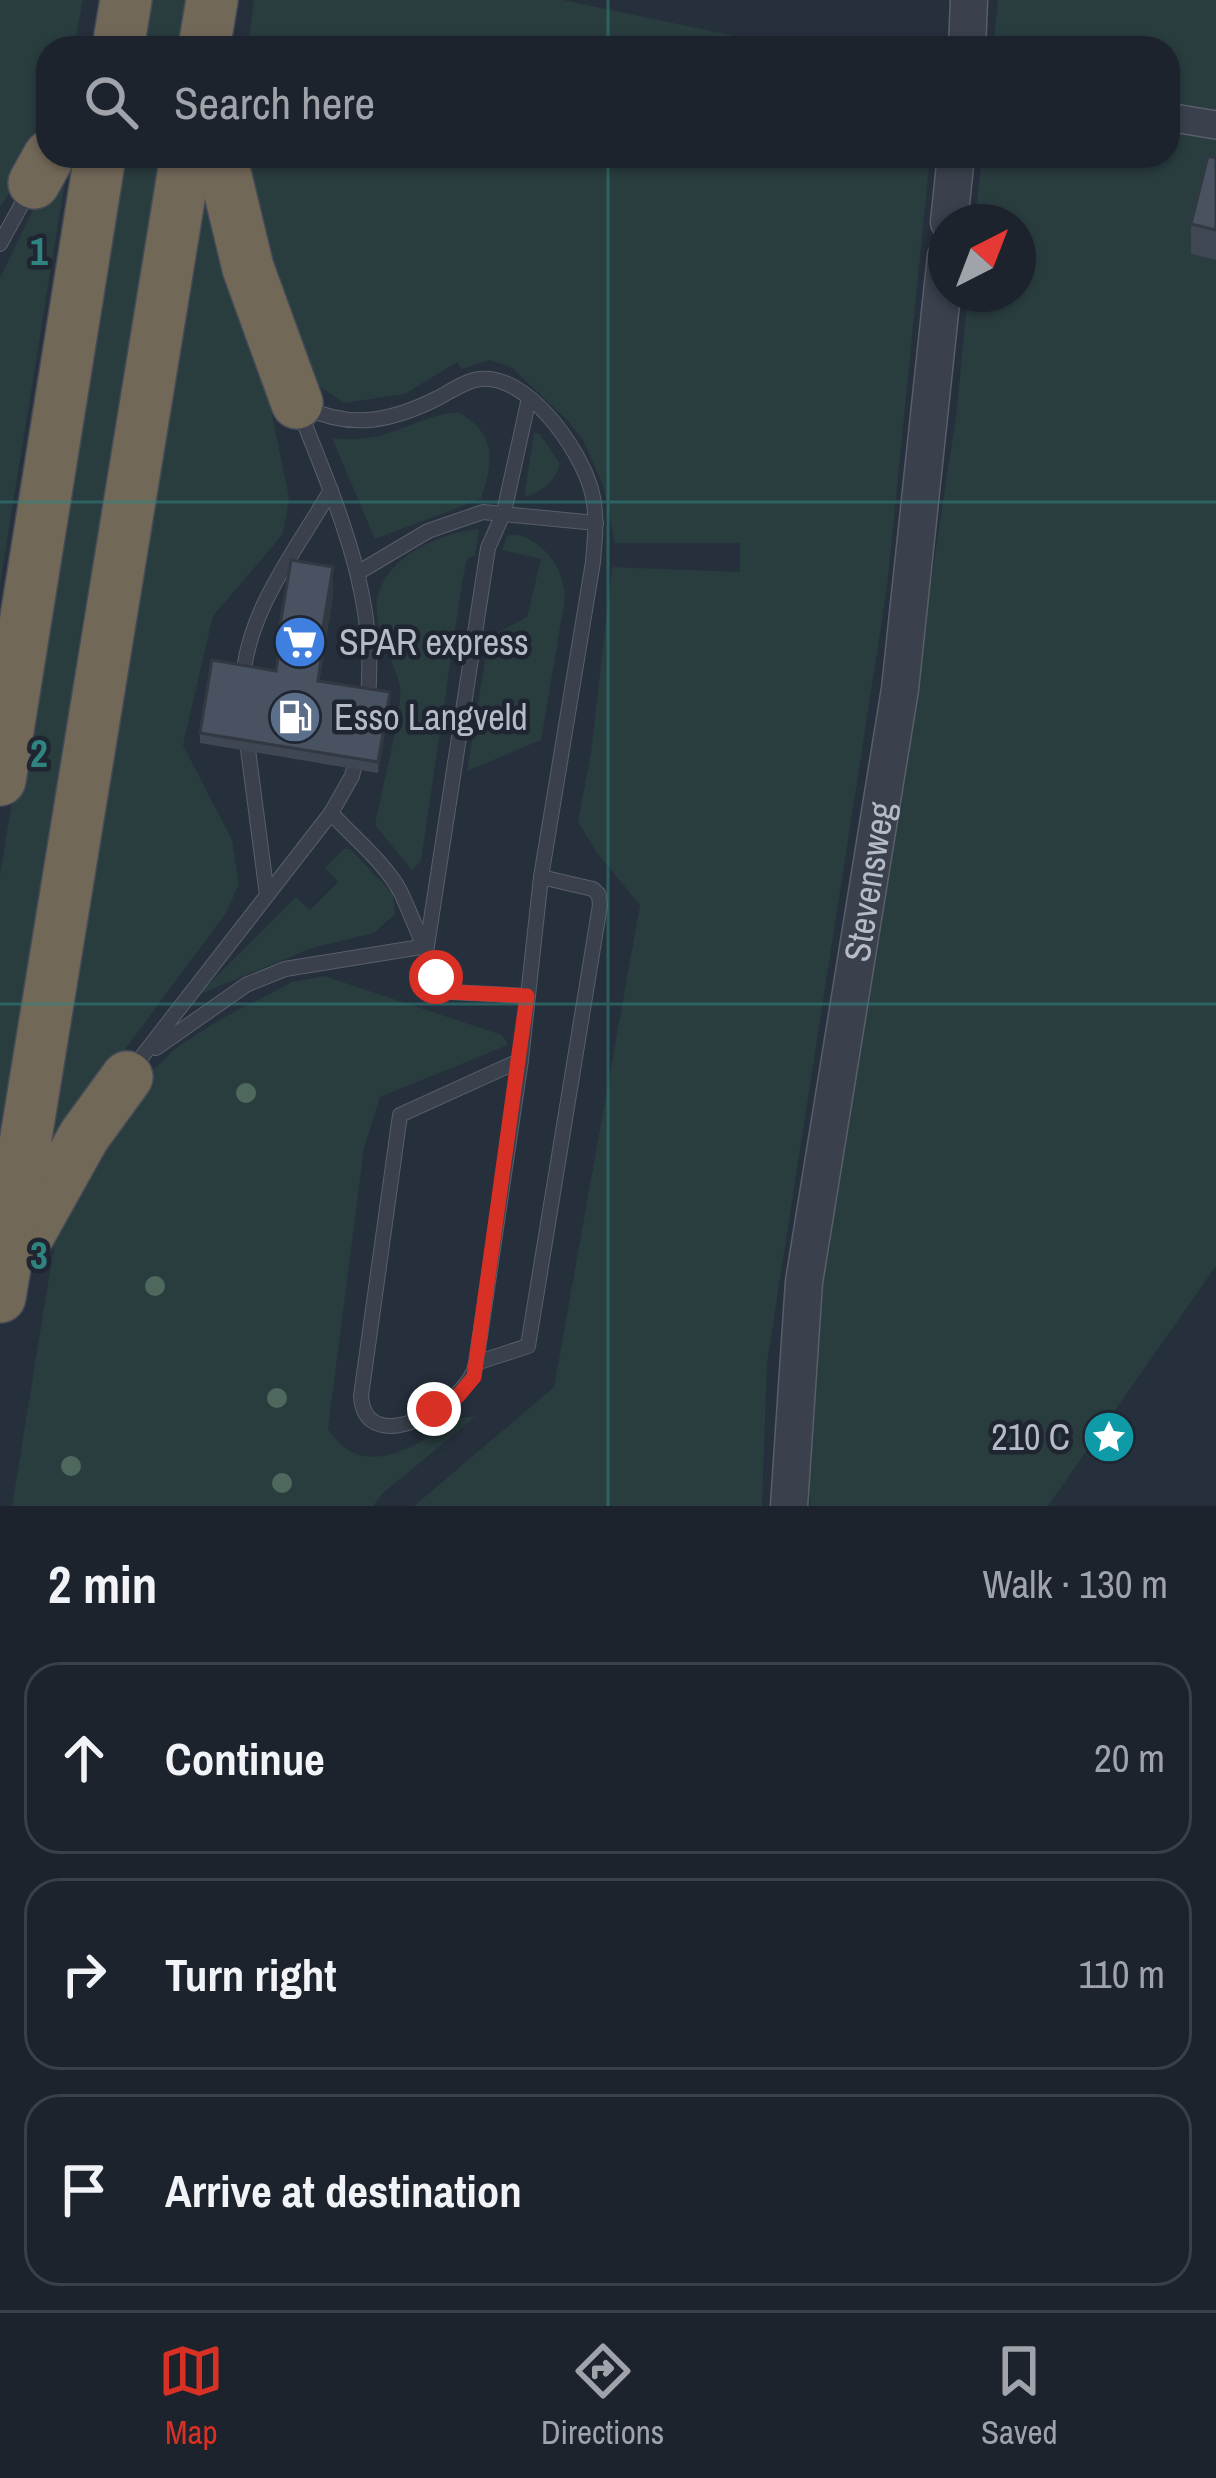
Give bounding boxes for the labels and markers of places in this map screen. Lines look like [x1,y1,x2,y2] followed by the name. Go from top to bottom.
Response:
[272,614,328,670] supermarket icon: SPAR express
[339,618,529,666] place label: SPAR express
[267,689,323,745] fuel station icon: Esso Langveld
[334,693,528,741] place label: Esso Langveld
[1081,1409,1137,1465] place icon: 210 C
[991,1413,1070,1461] place label: 210 C

